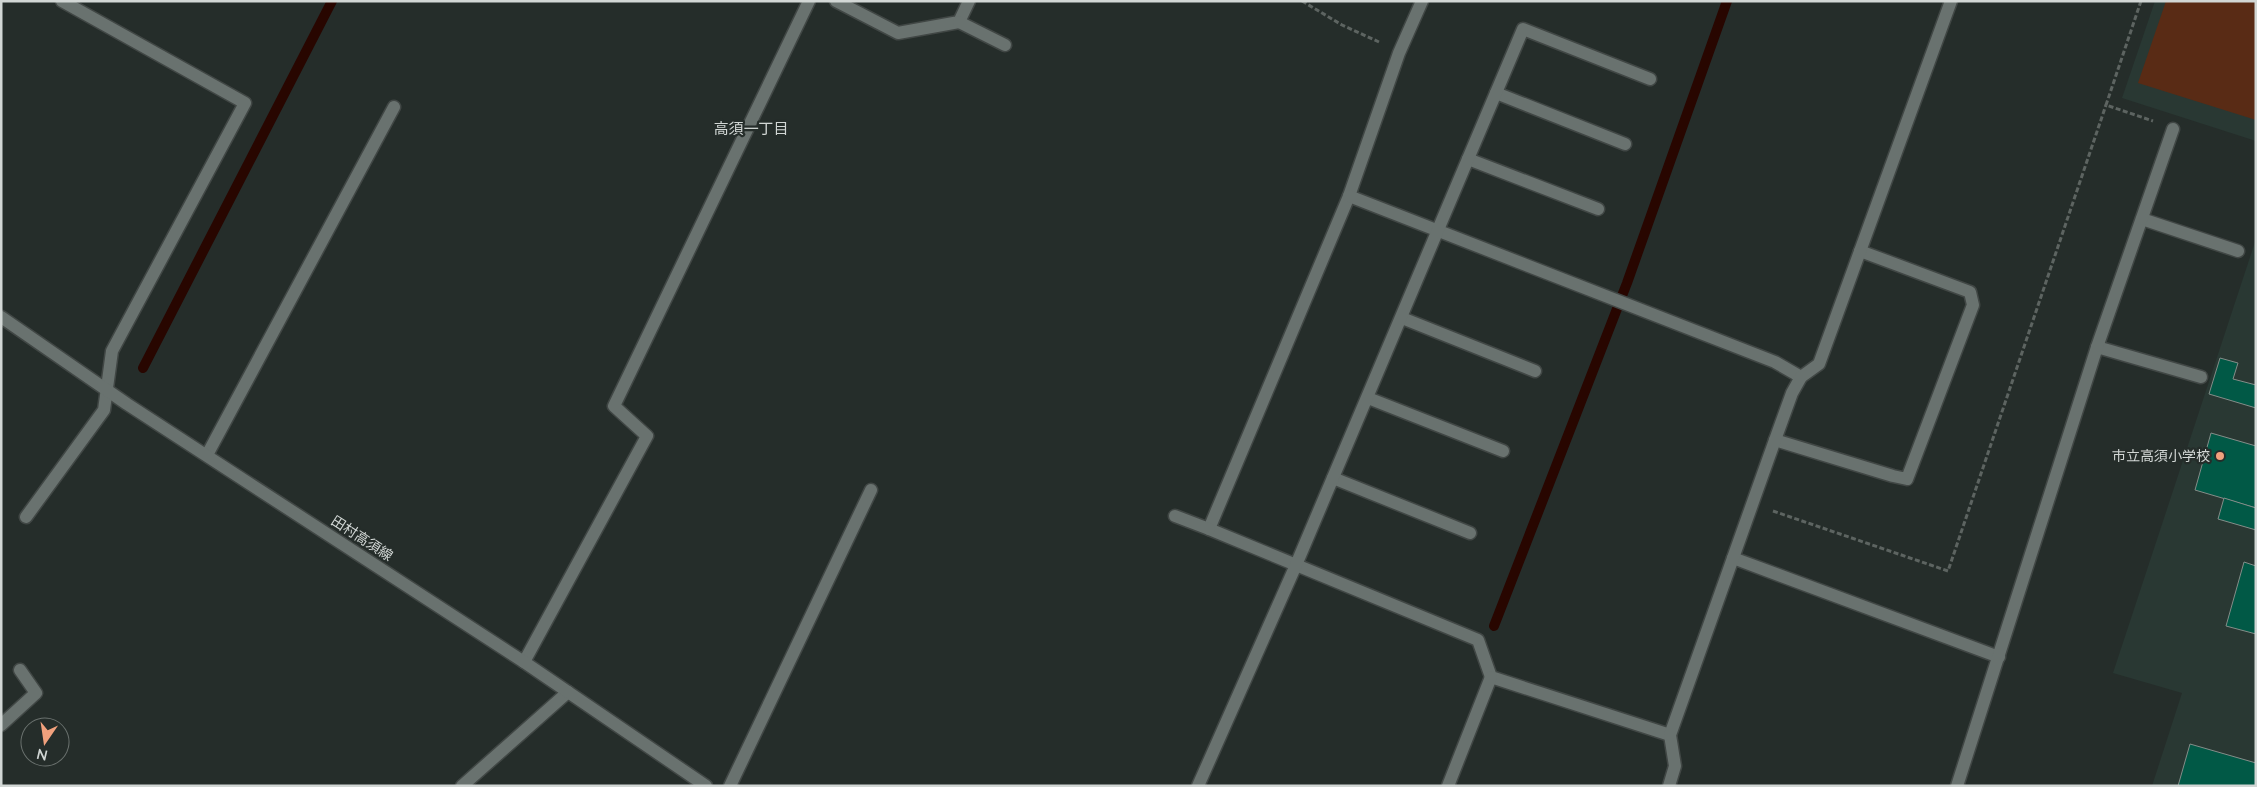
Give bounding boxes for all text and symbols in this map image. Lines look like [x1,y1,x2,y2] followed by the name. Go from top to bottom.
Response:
[713,119,789,137] district label: 高須一丁目
[2112,447,2210,464] place label: 市立高須小学校
[2214,450,2226,462] marker: 市立高須小学校
[328,511,396,564] street label: 田村高須線
[20,717,70,767] north arrow
[35,746,49,765] text: N

